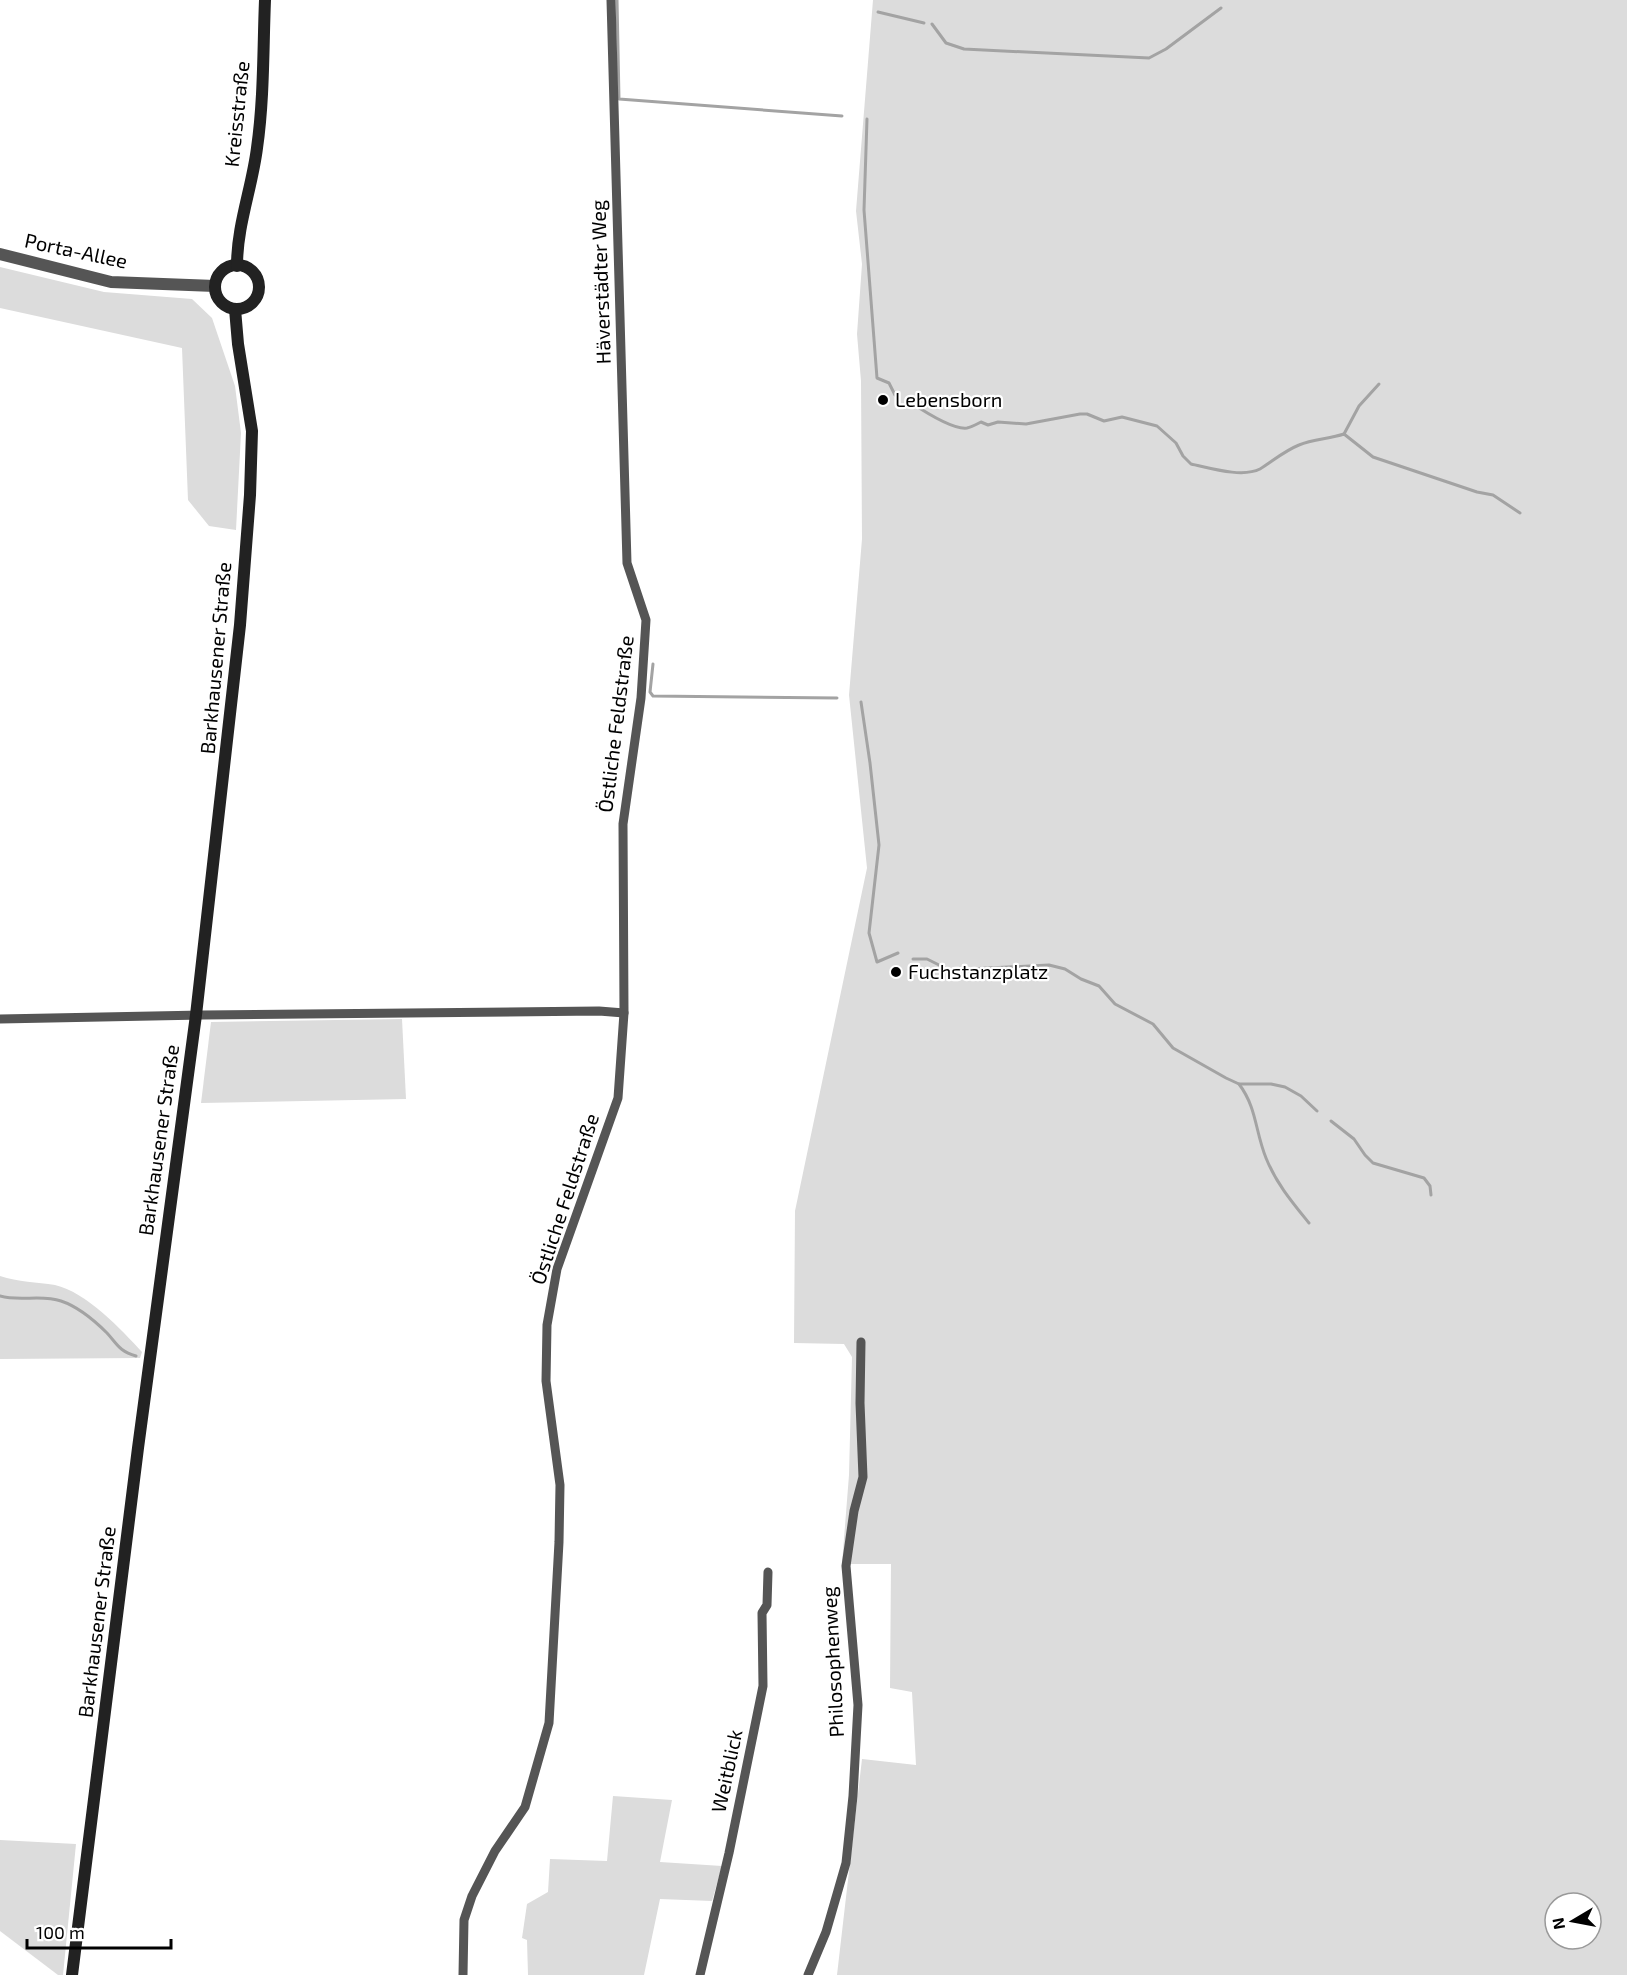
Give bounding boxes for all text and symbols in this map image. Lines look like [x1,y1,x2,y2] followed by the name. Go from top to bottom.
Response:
[219,60,254,168] street label: Kreisstraße
[585,199,615,365] street label: Häverstädter Weg
[23,227,130,273] street label: Porta-Allee
[895,387,1002,411] place label: Lebensborn
[876,393,890,407] marker: Lebensborn
[195,561,235,755] street label: Barkhausener Straße
[592,634,638,814] street label: Östliche Feldstraße
[908,959,1048,983] place label: Fuchstanzplatz
[889,965,903,979] marker: Fuchstanzplatz
[133,1043,183,1237] street label: Barkhausener Straße
[525,1110,603,1287] street label: Östliche Feldstraße
[72,1525,120,1719] street label: Barkhausener Straße
[816,1586,848,1738] street label: Philosophenweg
[706,1727,747,1814] street label: Weitblick
[1543,1891,1603,1951] north arrow
[27,1912,171,1950] scale bar
[1547,1916,1568,1931] text: N
[36,1921,85,1943] text: 100 m

